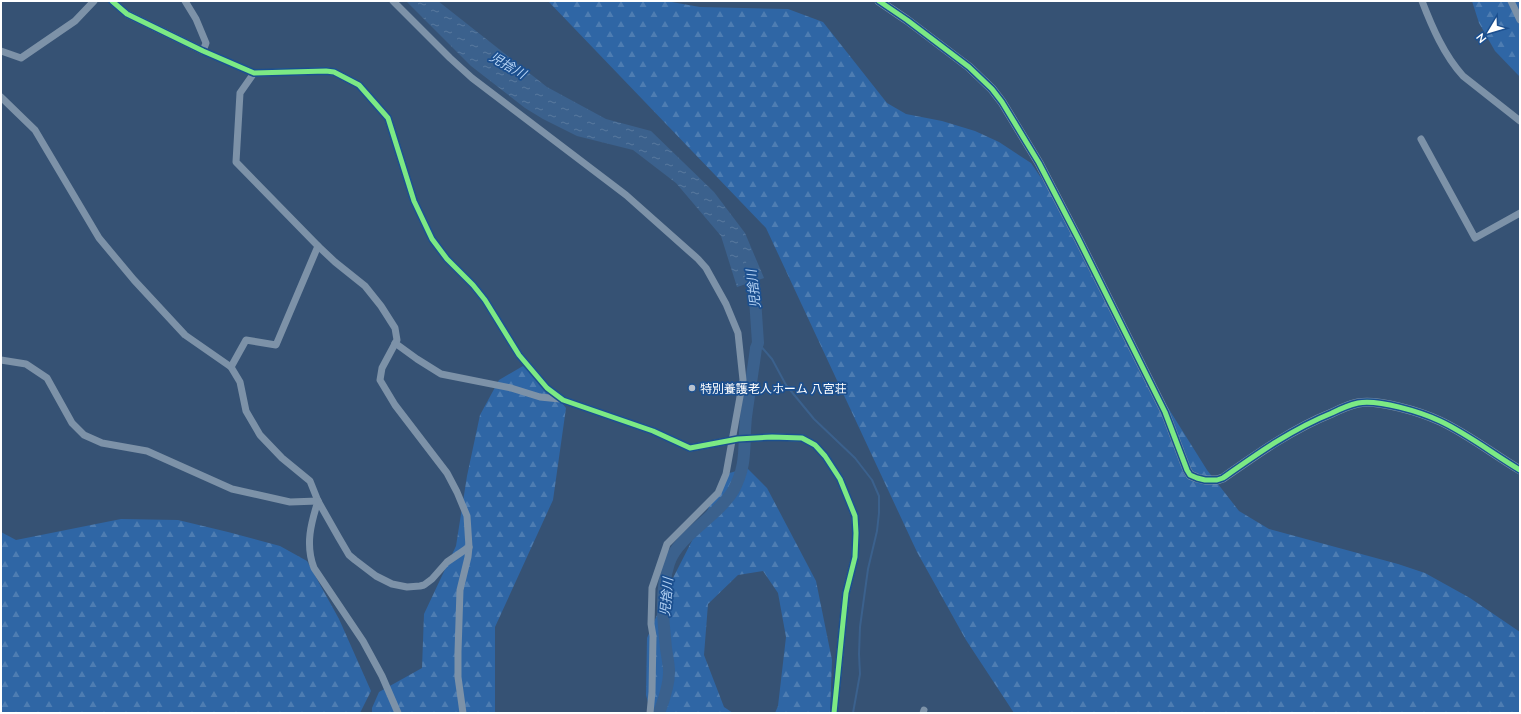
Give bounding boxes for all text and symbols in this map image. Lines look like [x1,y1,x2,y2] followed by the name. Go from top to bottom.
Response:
[1469,12,1509,52] north arrow
[1473,31,1488,46] text: N
[487,48,531,83] water label: 児捨川
[742,267,763,309] water label: 児捨川
[700,381,847,396] place label: 特別養護老人ホーム 八宮荘
[687,383,697,393] marker: 特別養護老人ホーム 八宮荘
[656,575,676,617] water label: 児捨川

